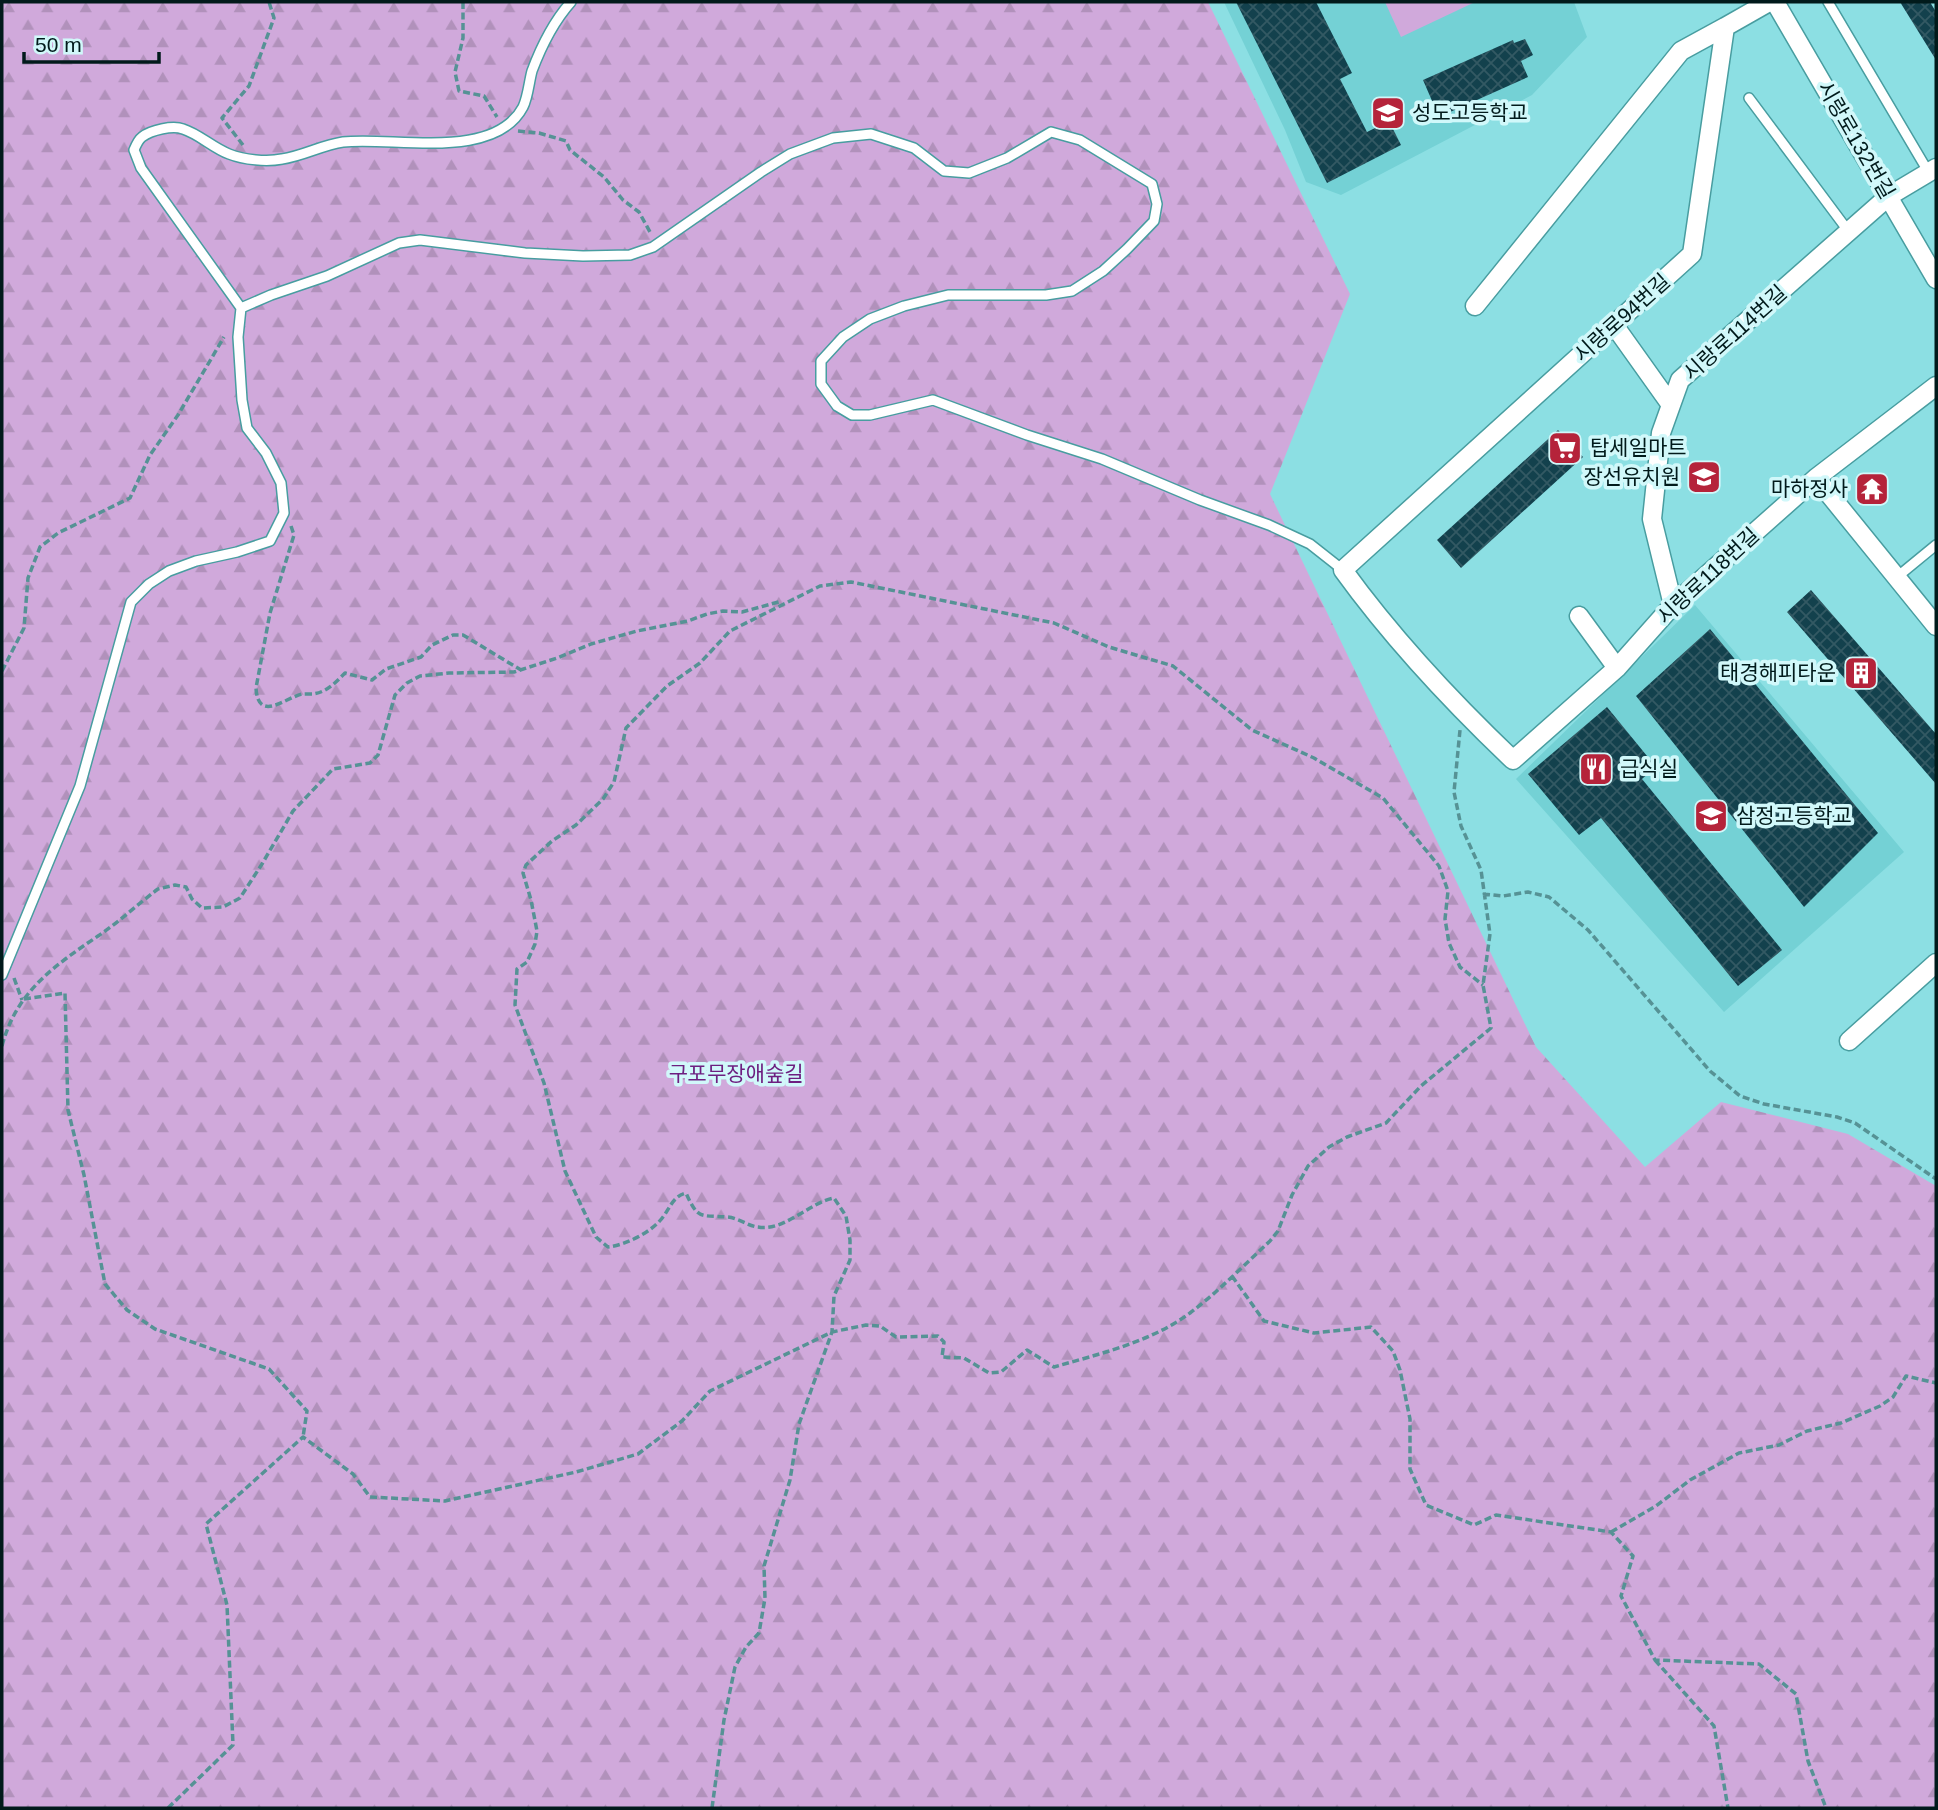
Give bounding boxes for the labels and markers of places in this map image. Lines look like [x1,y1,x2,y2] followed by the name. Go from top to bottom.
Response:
[1369,94,1407,132] school or university icon: 성도고등학교
[1412,101,1528,124] place label: 성도고등학교
[1546,429,1584,467] supermarket icon: 탑세일마트
[1590,436,1687,459] place label: 탑세일마트
[1685,458,1723,496] school or university icon: 장선유치원
[1583,465,1680,488] place label: 장선유치원
[1853,470,1891,508] temple icon: 마하정사
[1771,477,1848,500] place label: 마하정사
[1842,654,1880,692] building icon: 태경해피타운
[1720,661,1836,684] place label: 태경해피타운
[1577,750,1615,788] restaurant icon: 급식실
[1620,757,1678,780] place label: 급식실
[1692,797,1730,835] school or university icon: 삼정고등학교
[1736,804,1852,827] place label: 삼정고등학교

